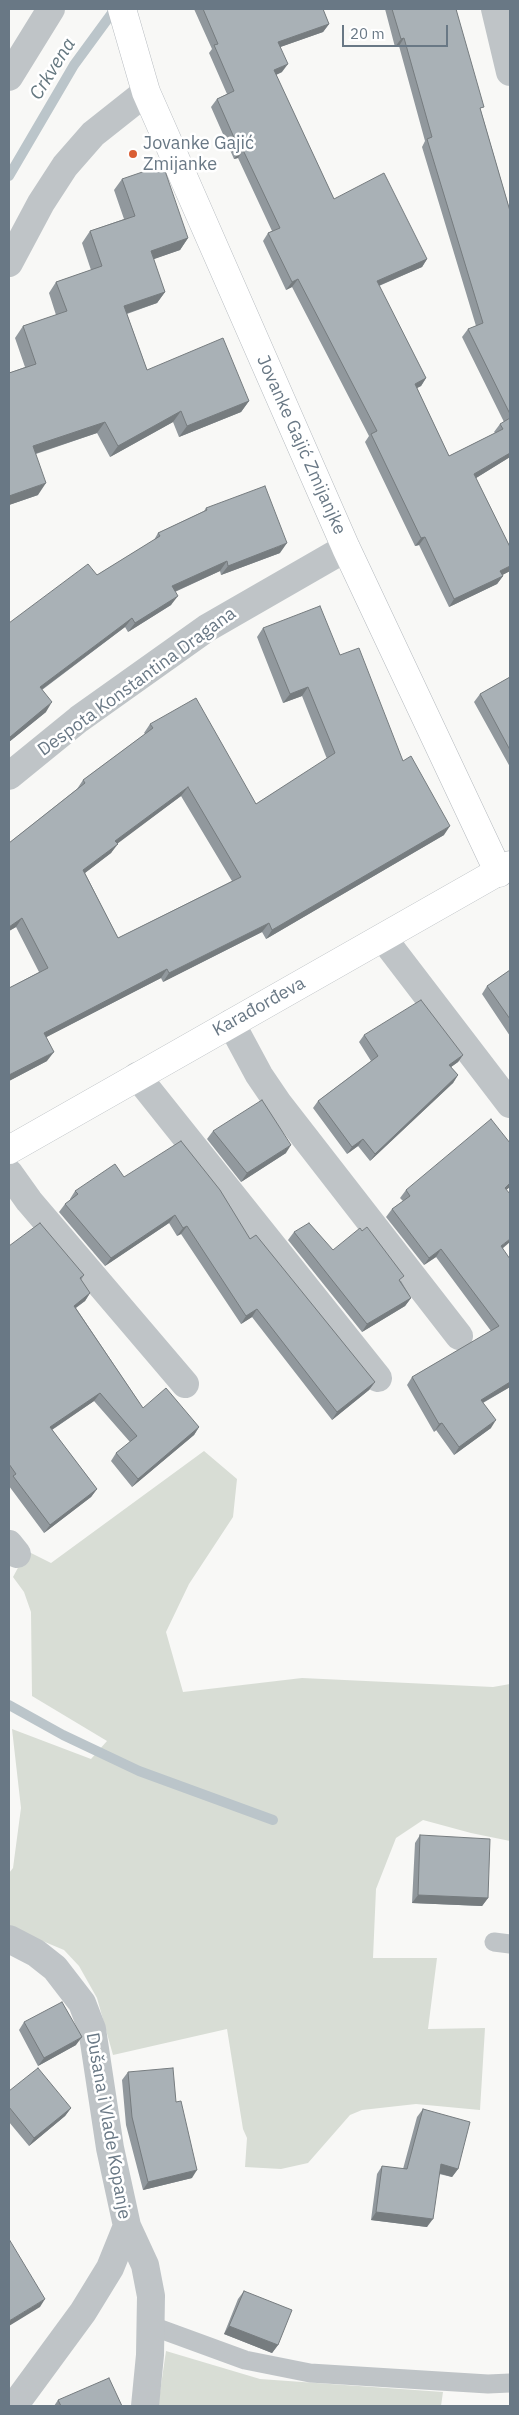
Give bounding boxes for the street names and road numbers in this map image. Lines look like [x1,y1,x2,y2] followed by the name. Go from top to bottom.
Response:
[252,352,350,538] street label: Jovanke Gajić Zmijanjke
[34,603,240,761] street label: Despota Konstantina Dragana
[209,973,309,1041] street label: Karađorđeva
[81,2031,135,2221] street label: Dušana i Vlade Kopanje

